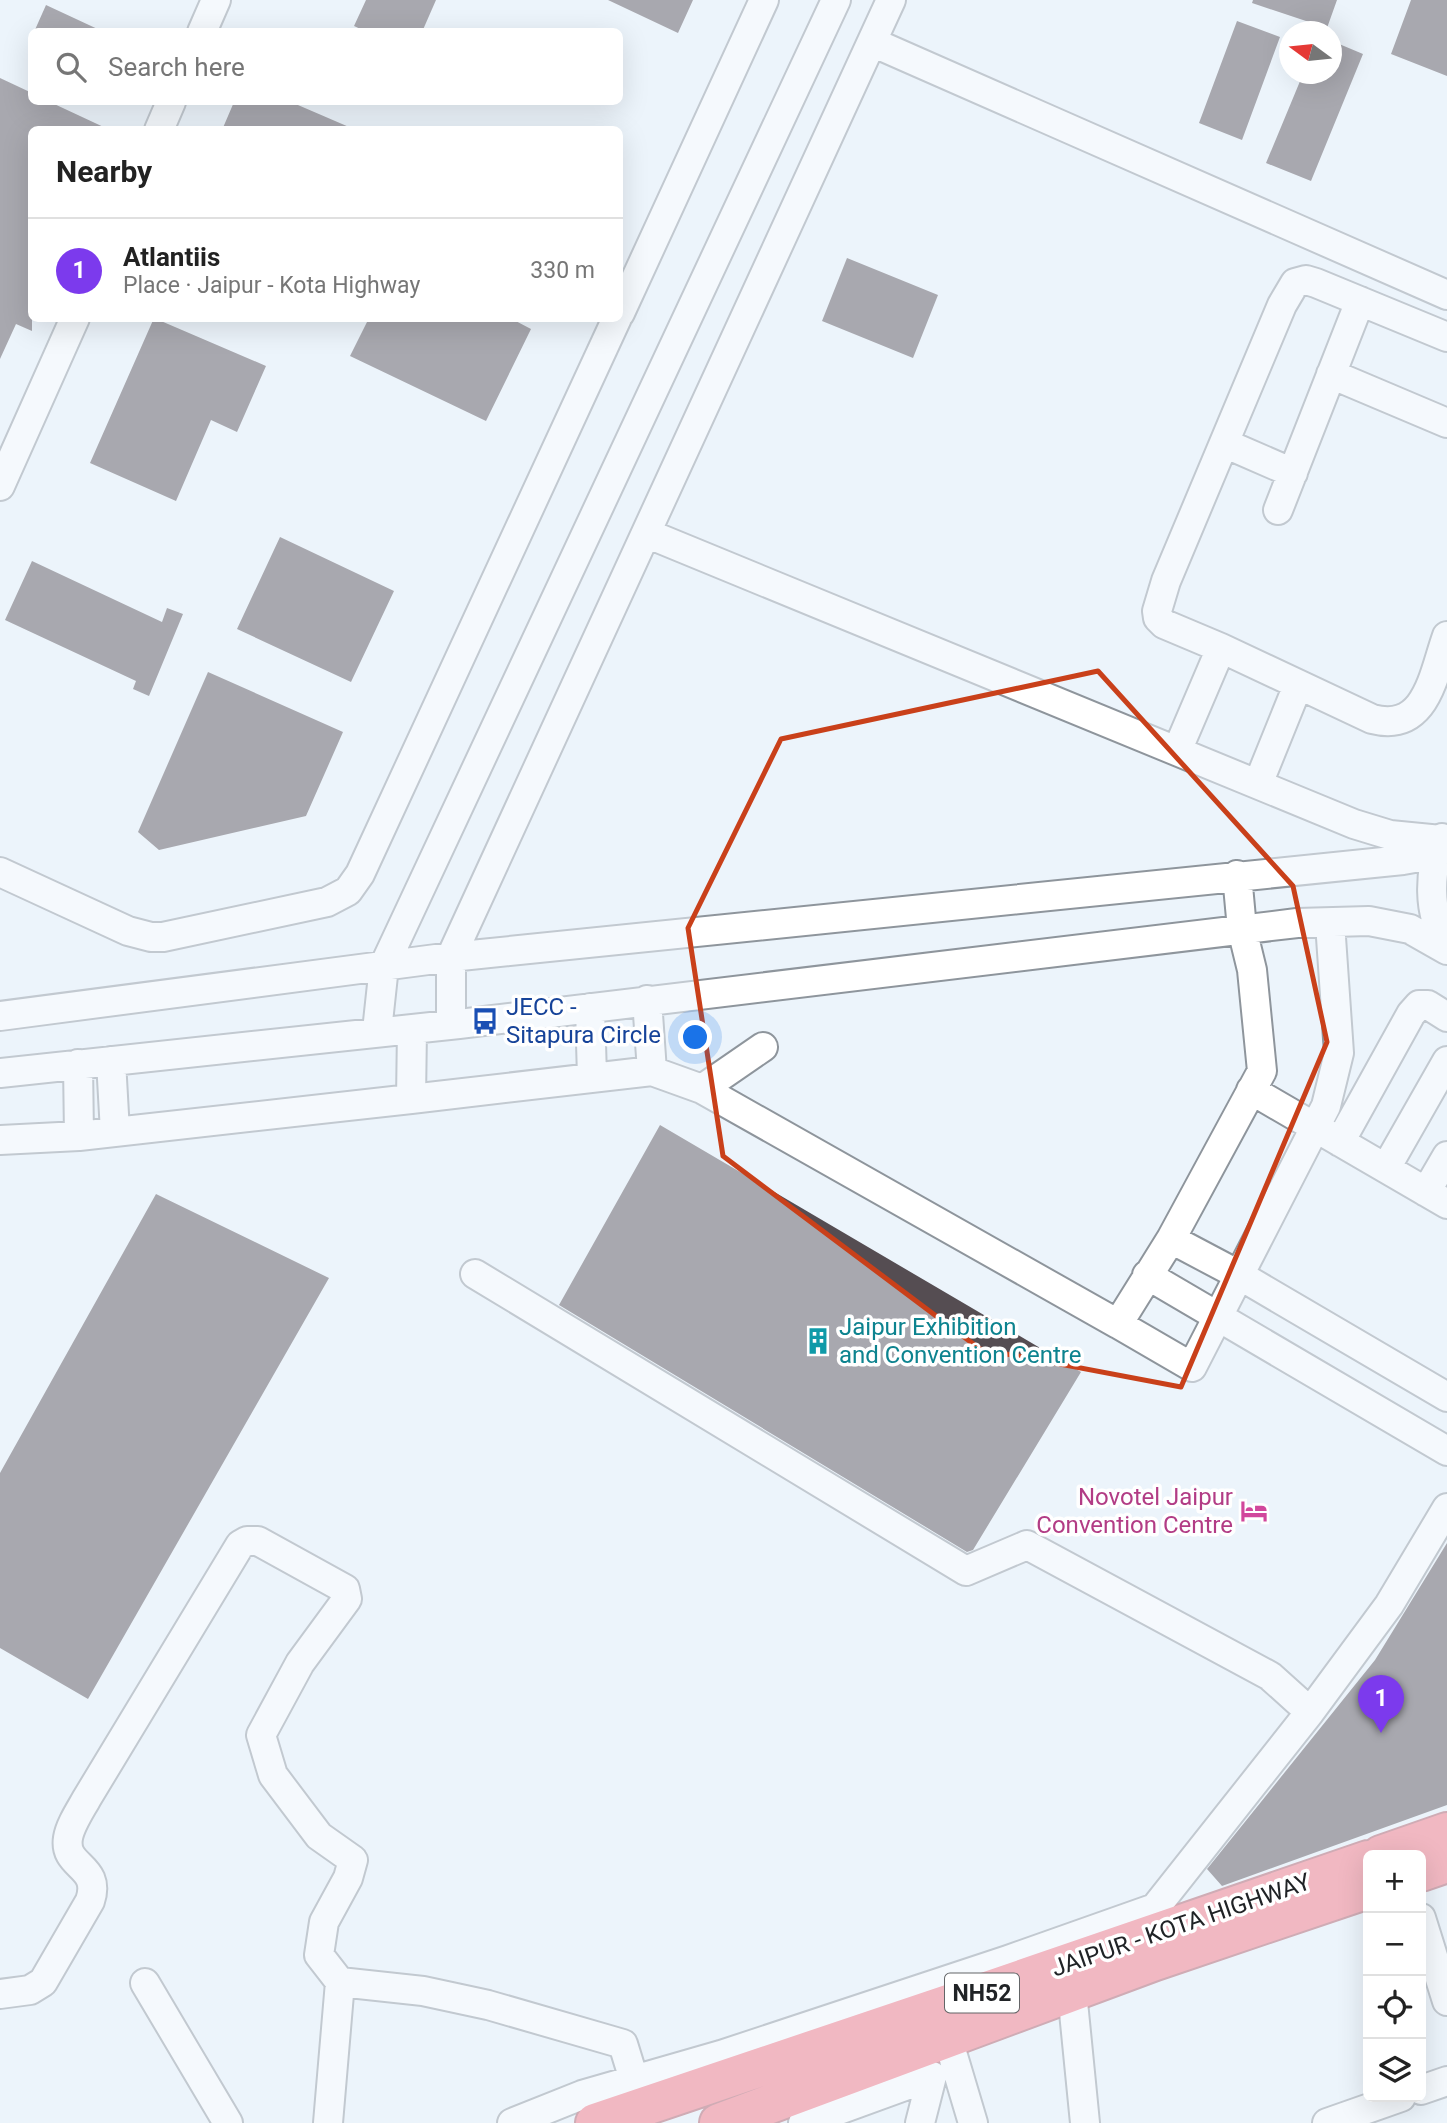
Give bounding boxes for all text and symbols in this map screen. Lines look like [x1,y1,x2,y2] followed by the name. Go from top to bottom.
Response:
[1279,21,1342,84] north arrow
[28,28,623,105] search box
[52,48,90,86] icon: search
[108,52,245,82] text: Search here
[56,154,152,189] text: Nearby
[123,242,220,272] text: Atlantiis
[72,257,86,284] text: 1
[530,257,595,284] text: 330 m
[123,272,420,299] text: Place · Jaipur - Kota Highway
[506,993,661,1049] place label: JECC - Sitapura Circle
[470,1006,500,1036] bus stop icon: JECC - Sitapura Circle
[678,1020,712,1054] your location
[839,1313,1081,1369] place label: Jaipur Exhibition and Convention Centre
[803,1326,833,1356] building icon: Jaipur Exhibition and Convention Centre
[1036,1483,1233,1539] place label: Novotel Jaipur Convention Centre
[1239,1496,1269,1526] hotel icon: Novotel Jaipur Convention Centre
[1358,1675,1404,1733] pin: 1
[1363,1850,1426,2102] map controls
[1363,1850,1426,1913] button: +
[1048,1867,1315,1983] street label: JAIPUR - KOTA HIGHWAY
[1363,1913,1426,1976] button: −
[945,1974,1019,2012] road number: NH52
[1363,1976,1426,2039] button: locate
[1363,2039,1426,2102] button: layers

